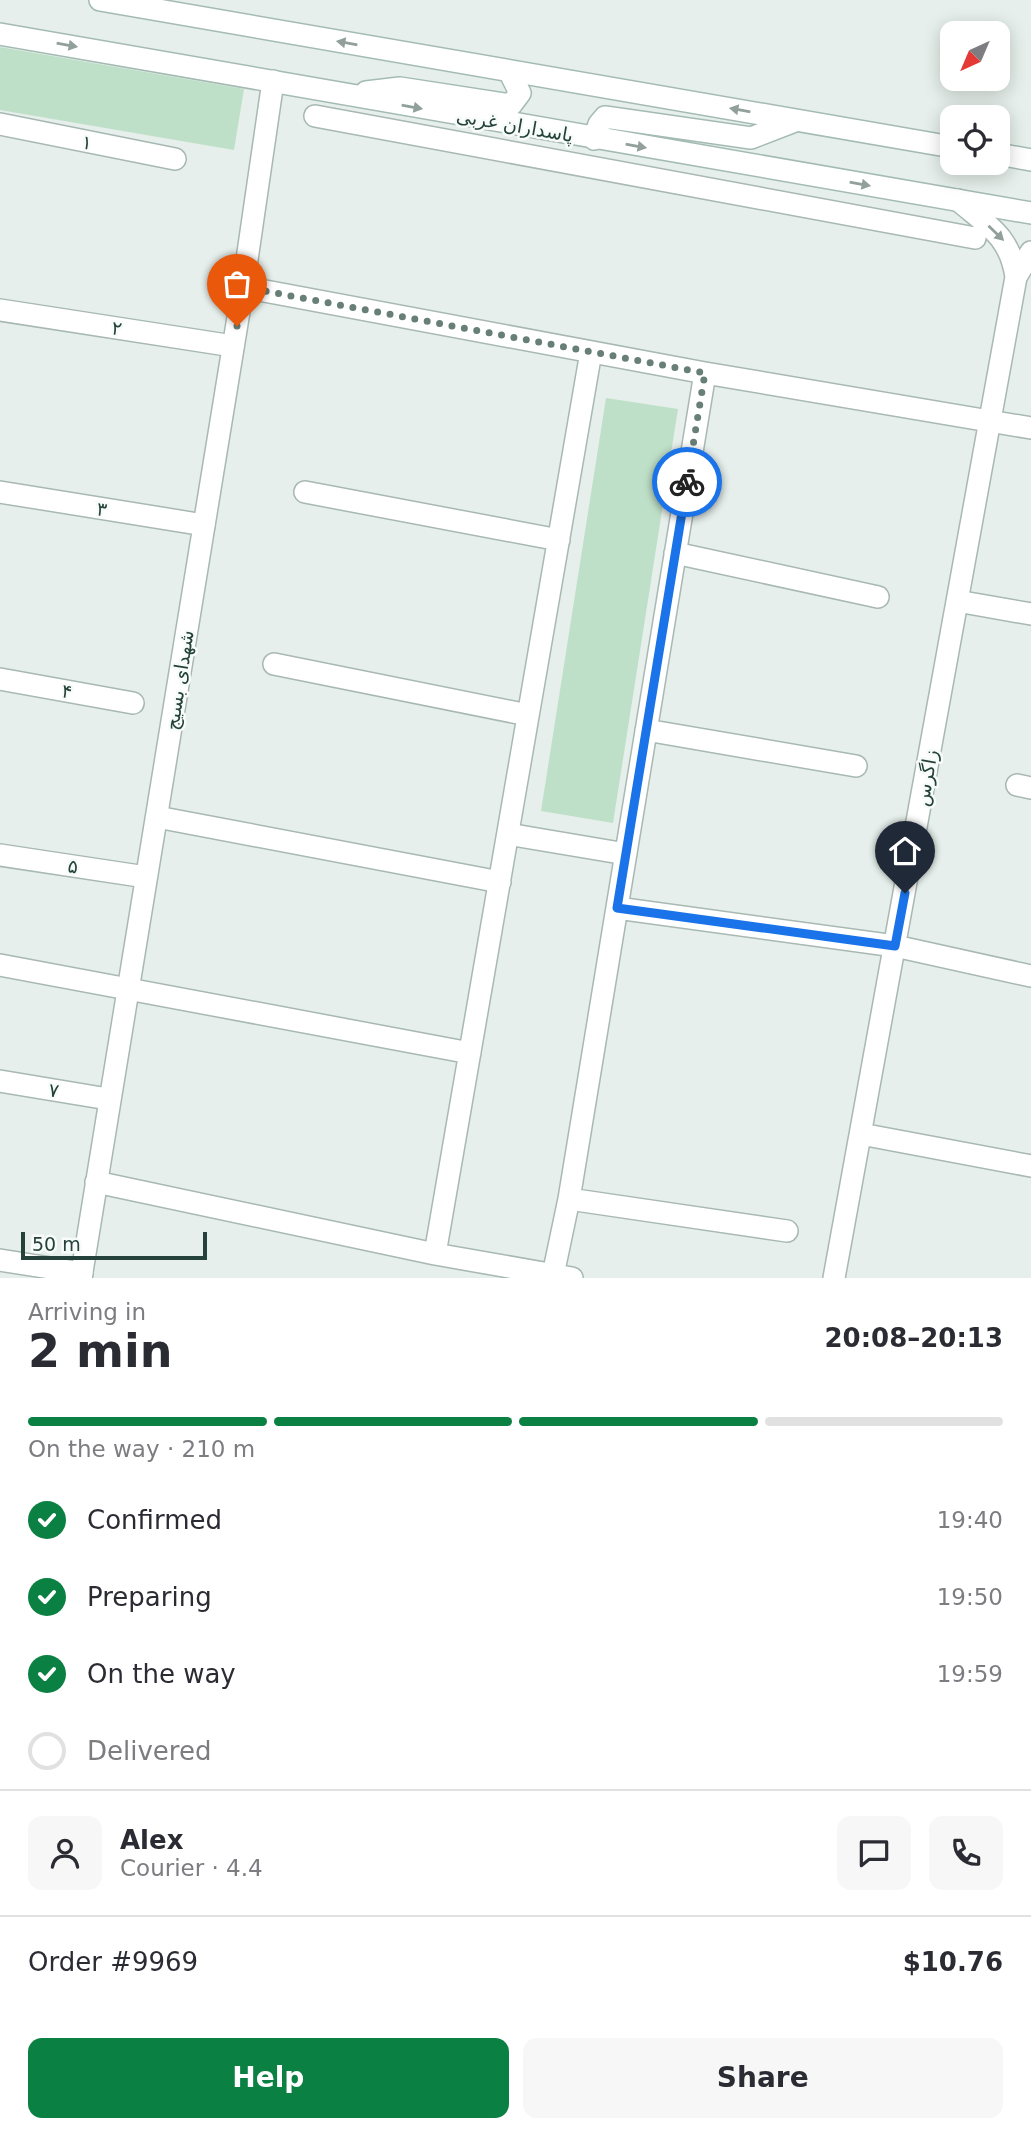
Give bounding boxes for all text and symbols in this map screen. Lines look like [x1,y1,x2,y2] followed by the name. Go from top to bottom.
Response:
[940,21,1010,91] north arrow
[940,21,1010,175] map controls
[336,37,358,48] one-way arrow
[56,40,78,51] one-way arrow
[401,102,423,113] one-way arrow
[455,104,575,147] street label: پاسداران غربی
[729,105,751,116] one-way arrow
[940,105,1010,175] button: locate
[80,130,94,154] street label: ۱
[625,141,647,152] one-way arrow
[849,179,871,190] one-way arrow
[987,225,1004,242] one-way arrow
[207,254,267,326] pin
[218,265,256,303] icon: bag
[110,316,124,340] street label: ۲
[652,447,722,517] courier
[668,463,706,501] icon: bike
[95,497,109,521] street label: ۳
[160,628,199,732] street label: شهدای بسیج
[60,679,74,703] street label: ۴
[910,748,943,808] street label: زاگرس
[875,821,935,893] pin
[886,832,924,870] icon: home
[66,854,80,878] street label: ۵
[47,1078,61,1102] street label: ۷
[21,1229,206,1261] scale bar
[32,1233,81,1255] text: 50 m
[28,1299,146,1325] text: Arriving in
[824,1323,1003,1353] text: 20:08–20:13
[28,1324,172,1378] text: 2 min
[28,1436,255,1462] text: On the way · 210 m
[28,1501,66,1539] icon: check
[87,1505,222,1535] text: Confirmed
[937,1507,1003,1533] text: 19:40
[28,1578,66,1616] icon: check
[87,1582,212,1612] text: Preparing
[937,1584,1003,1610] text: 19:50
[28,1655,66,1693] icon: check
[87,1659,236,1689] text: On the way
[937,1661,1003,1687] text: 19:59
[87,1736,211,1766] text: Delivered
[28,1816,102,1890] button: person
[837,1816,911,1890] button: chat
[929,1816,1003,1890] button: phone
[120,1825,183,1855] text: Alex
[120,1855,263,1881] text: Courier · 4.4
[28,1947,198,1977] text: Order #9969
[903,1947,1003,1977] text: $10.76
[28,2038,509,2118] button: Help
[523,2038,1003,2118] button: Share

